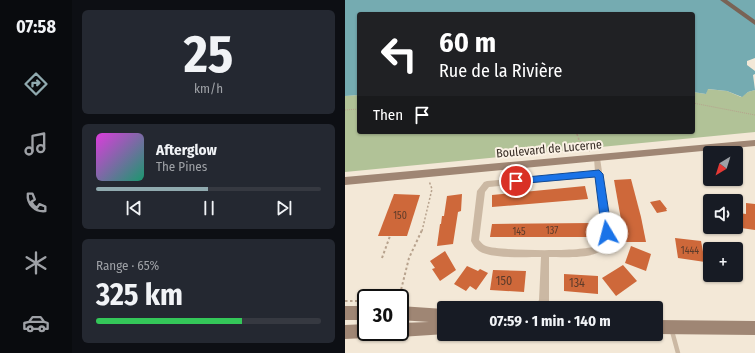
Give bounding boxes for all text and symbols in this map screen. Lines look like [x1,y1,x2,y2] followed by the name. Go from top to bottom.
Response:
[16,16,56,38] text: 07:58
[184,23,233,86] text: 25
[439,26,496,59] text: 60 m
[373,28,425,80] icon: left
[439,60,562,82] text: Rue de la Rivière
[22,70,50,98] icon: directions
[194,81,223,96] text: km/h
[411,104,433,126] icon: arrive
[373,106,403,124] text: Then
[22,130,50,158] icon: music
[496,137,603,161] street label: Boulevard de Lucerne
[156,141,217,159] text: Afterglow
[703,146,743,186] north arrow
[703,146,743,282] map controls
[156,159,207,174] text: The Pines
[499,164,533,198] pin
[505,170,527,192] icon: arrive
[22,189,50,217] icon: phone
[703,194,743,234] button: sound
[123,197,145,219] icon: previous
[198,197,220,219] icon: pause
[273,197,295,219] icon: next
[393,210,407,222] house number: 150
[586,212,628,254] position arrow
[546,225,558,237] house number: 137
[512,226,526,238] house number: 145
[703,242,743,282] button: +
[681,245,699,257] house number: 1444
[22,249,50,277] icon: climate
[96,258,159,273] text: Range · 65%
[496,274,512,288] house number: 150
[569,276,585,290] house number: 134
[96,277,183,313] text: 325 km
[357,289,409,341] speed limit sign: 30
[22,309,50,337] icon: car
[489,312,611,330] text: 07:59 · 1 min · 140 m

